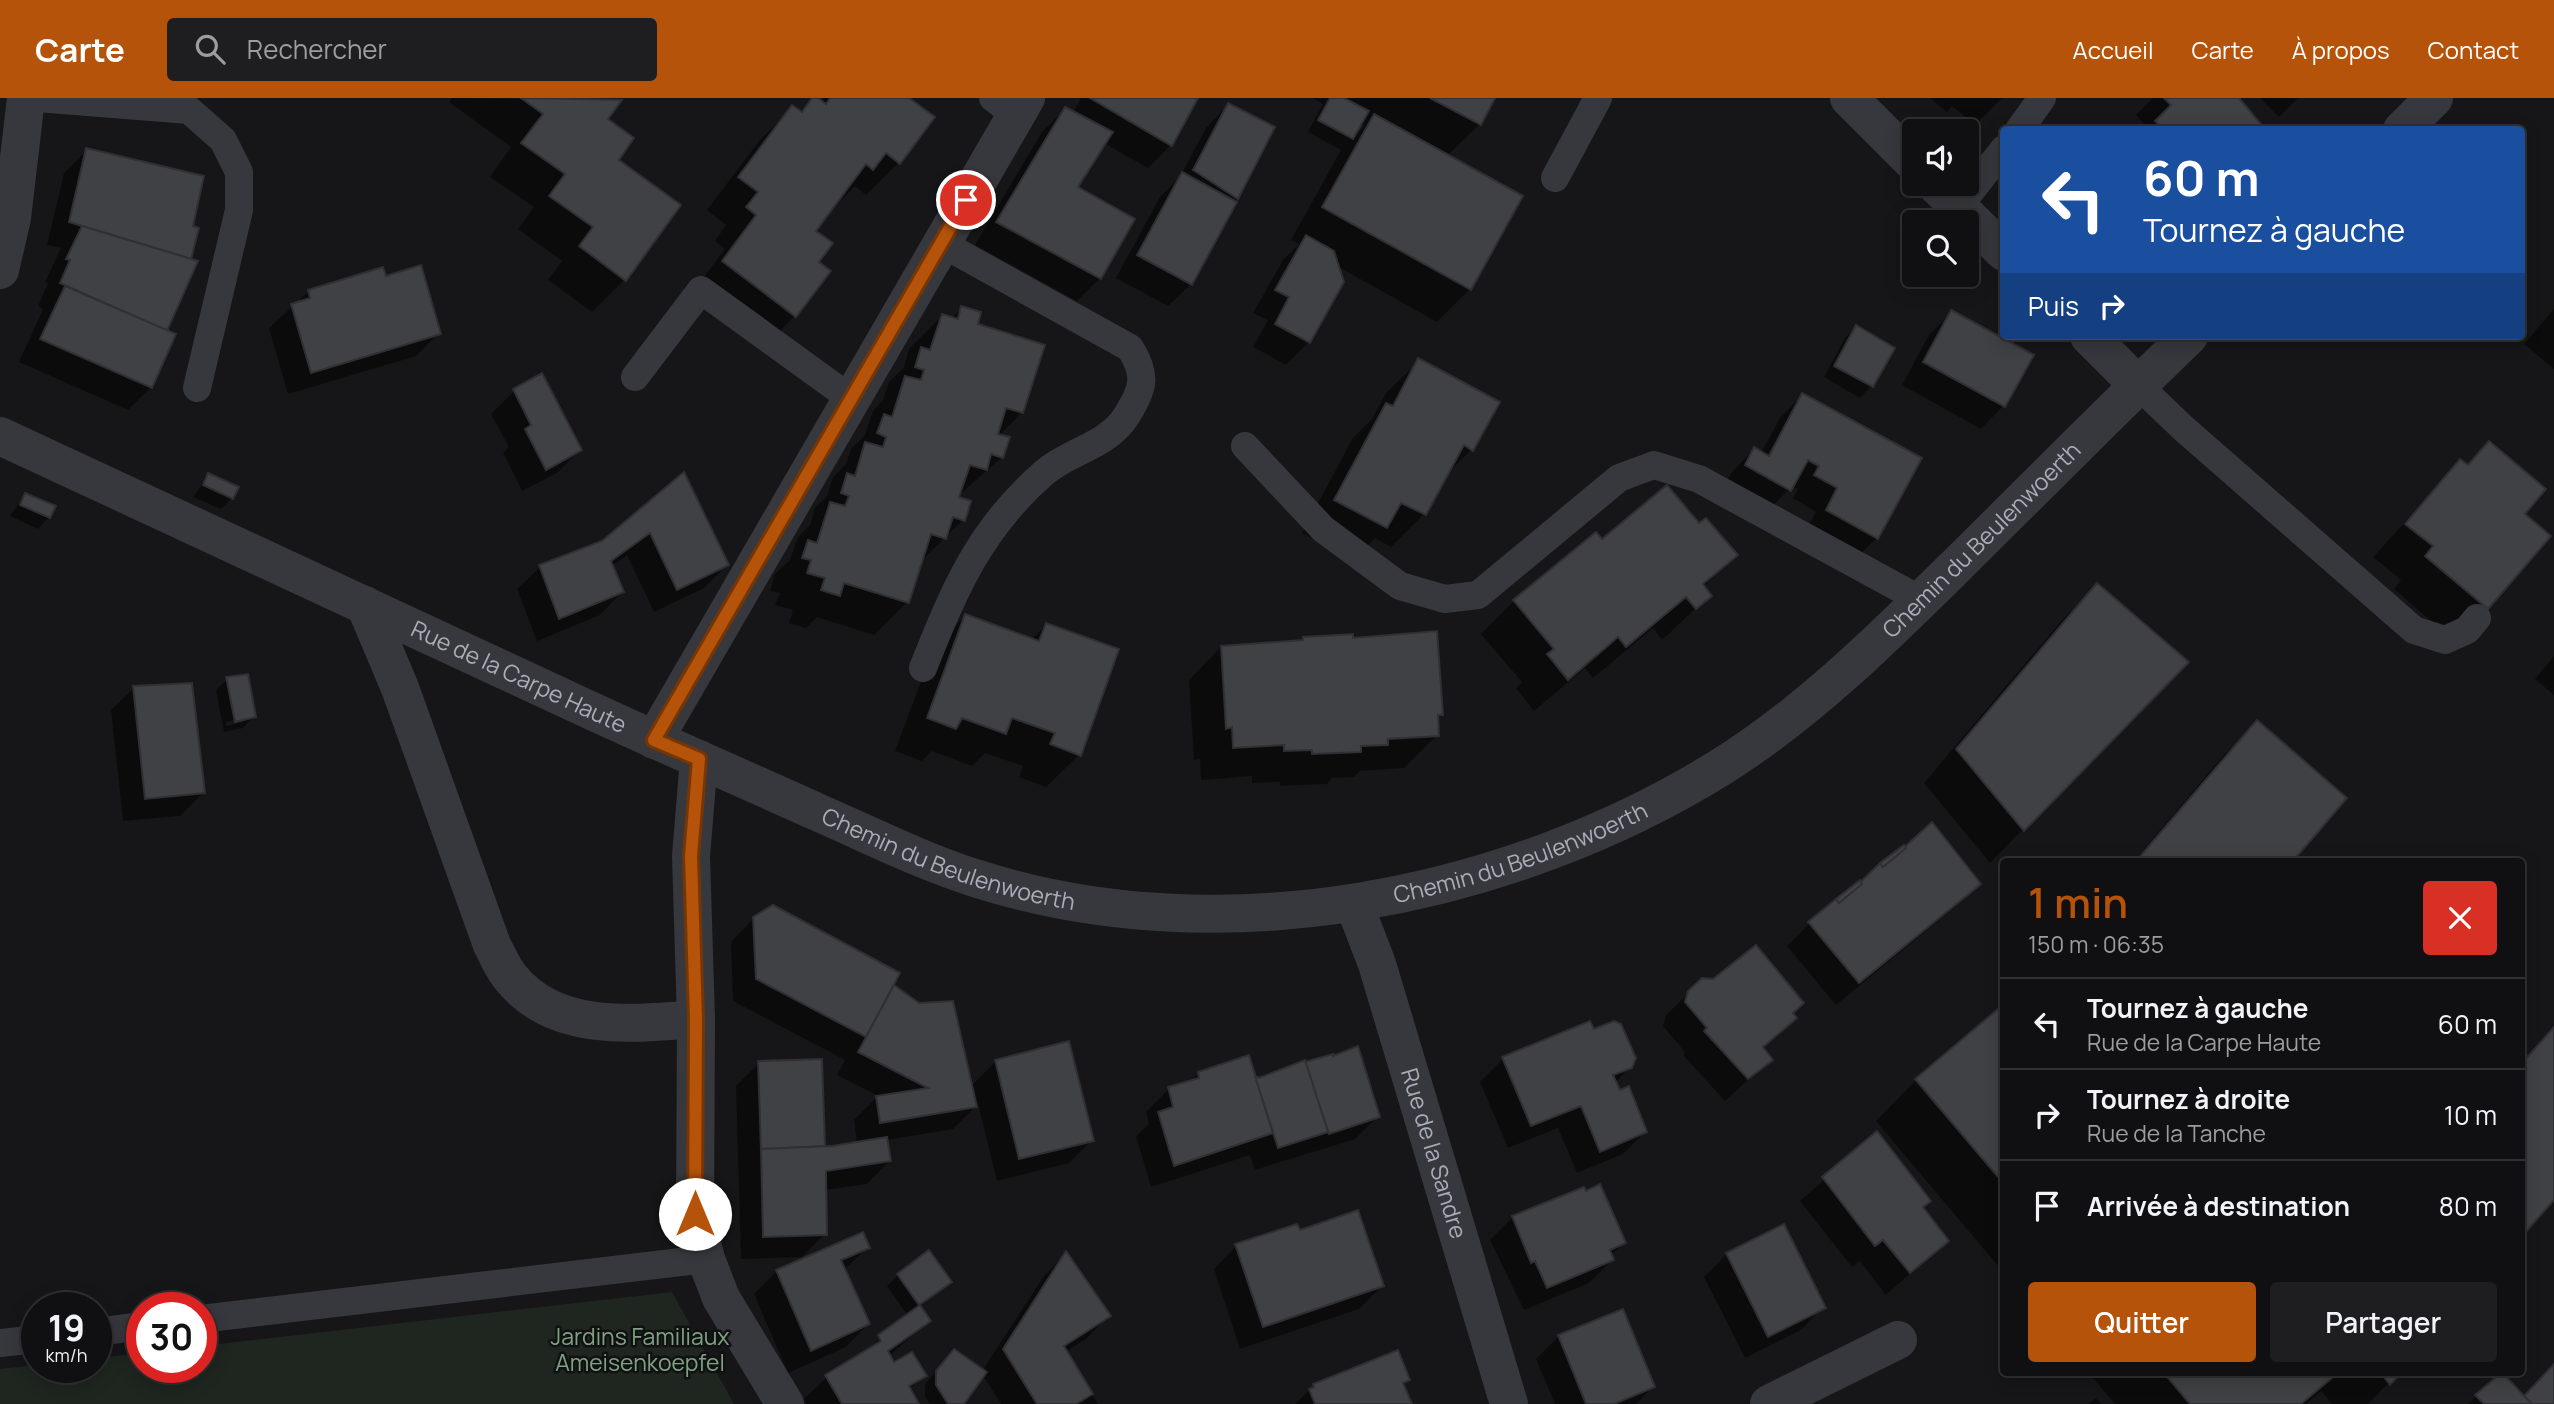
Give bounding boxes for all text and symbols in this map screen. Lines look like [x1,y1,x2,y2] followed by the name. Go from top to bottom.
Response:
[167,18,657,81] search box
[35,27,125,72] text: Carte
[191,30,229,68] icon: search
[247,31,387,67] text: Rechercher
[2073,33,2153,66] text: Accueil
[2191,33,2254,66] text: Carte
[2292,33,2390,66] text: À propos
[2428,33,2519,66] text: Contact
[1902,119,1979,287] map controls
[1902,119,1979,196] button: sound
[2143,144,2260,211] text: 60 m
[2028,154,2119,245] icon: left
[936,170,996,230] pin
[947,181,985,219] icon: arrive
[2143,208,2405,252] text: Tournez à gauche
[1902,210,1979,287] button: search
[2093,287,2131,325] icon: right
[2028,288,2079,324] text: Puis
[1875,434,2087,645] street label: Chemin du Beulenwoerth
[406,612,632,740] street label: Rue de la Carpe Haute
[1390,794,1653,910] street label: Chemin du Beulenwoerth
[817,799,1078,917] street label: Chemin du Beulenwoerth
[2028,873,2128,931] text: 1 min
[2423,881,2497,955] button: close
[2028,928,2164,960] text: 150 m · 06:35
[2087,990,2308,1026] text: Tournez à gauche
[2028,1005,2066,1043] icon: left
[2438,1006,2497,1042] text: 60 m
[2087,1026,2321,1058] text: Rue de la Carpe Haute
[1394,1064,1475,1242] street label: Rue de la Sandre
[2087,1081,2290,1117] text: Tournez à droite
[2028,1096,2066,1134] icon: right
[2444,1097,2497,1133] text: 10 m
[2087,1117,2266,1149] text: Rue de la Tanche
[658,1177,732,1251] position arrow
[2028,1187,2066,1225] icon: arrive
[2087,1188,2350,1224] text: Arrivée à destination
[2439,1188,2497,1224] text: 80 m
[2028,1282,2256,1362] button: Quitter
[2270,1282,2497,1362] button: Partager
[126,1292,217,1383] speed limit sign: 30
[48,1304,85,1352] text: 19
[551,1320,729,1378] park label: Jardins Familiaux Ameisenkoepfel
[46,1343,87,1367] text: km/h

